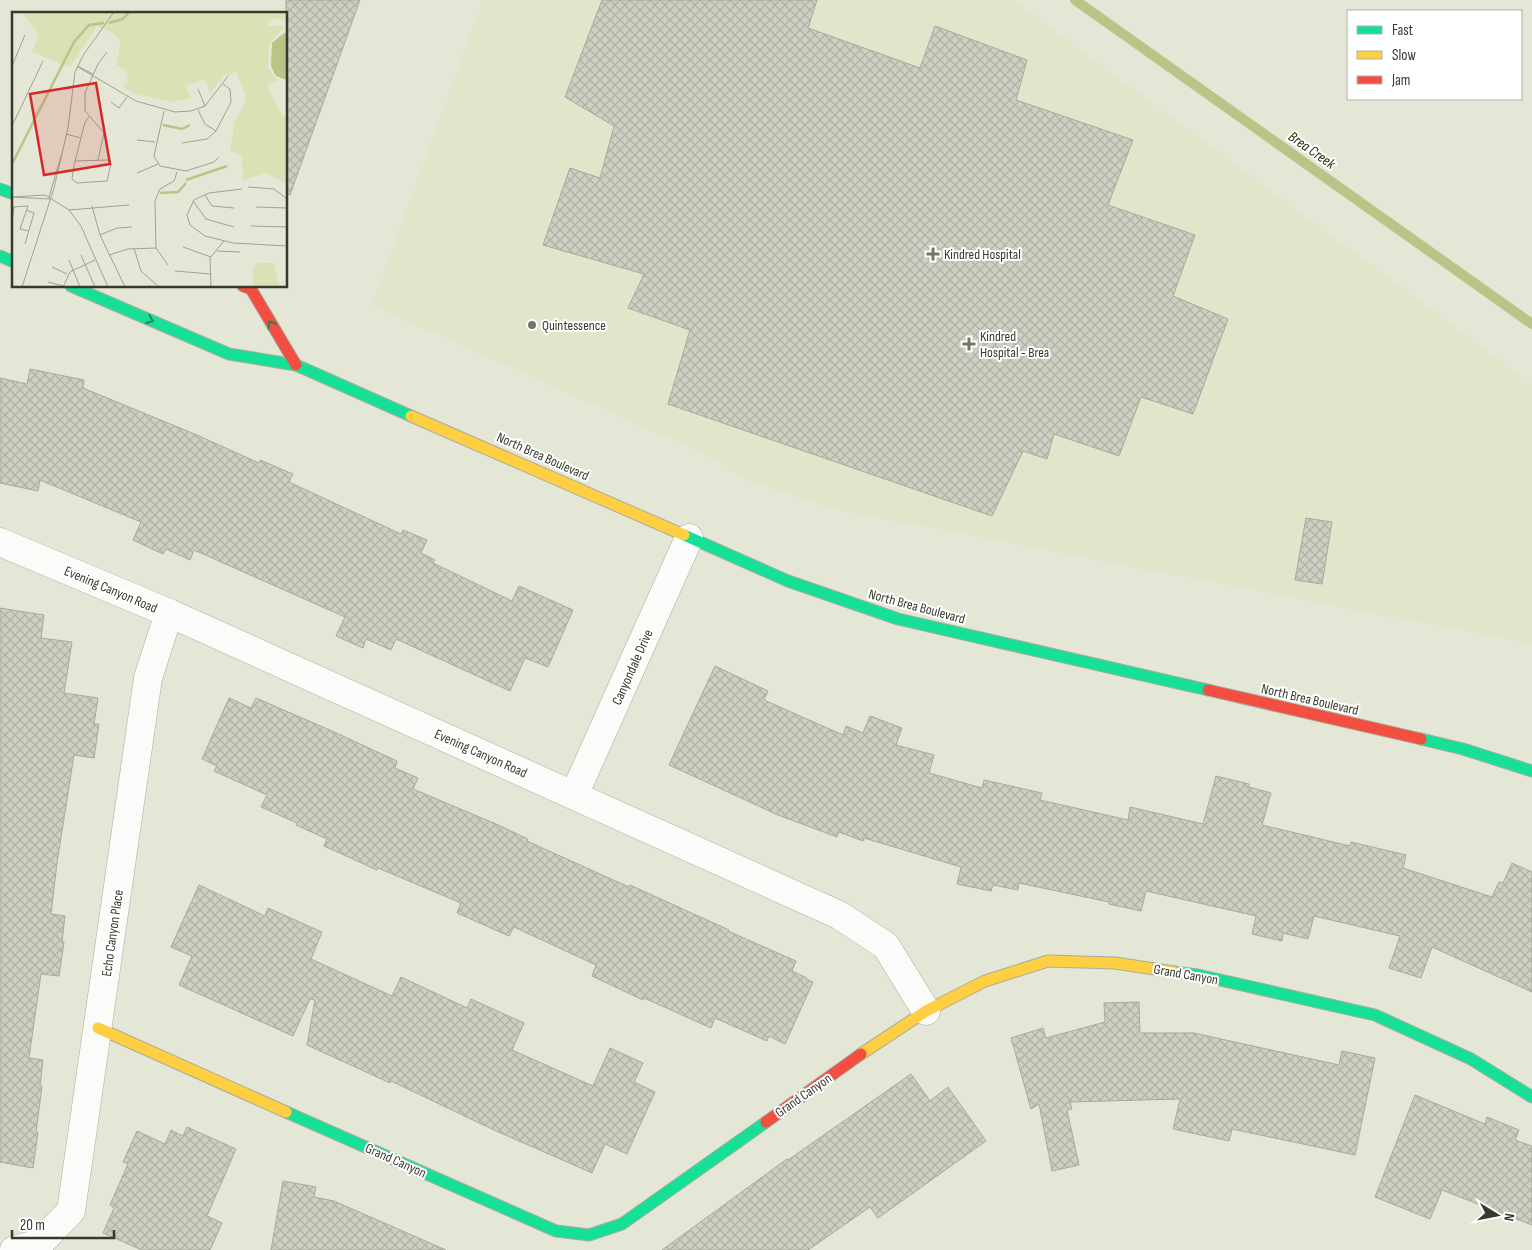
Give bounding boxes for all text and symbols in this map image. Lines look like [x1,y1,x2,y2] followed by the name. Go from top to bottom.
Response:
[1347,10,1522,100] legend
[12,12,288,288] inset map
[1392,21,1414,40] text: Fast
[1392,46,1416,65] text: Slow
[1391,71,1410,90] text: Jam
[1284,127,1339,174] water label: Brea Creek
[944,246,1021,263] place label: Kindred Hospital
[926,247,940,261] marker: Kindred Hospital
[145,314,154,324] one-way arrow
[542,317,606,334] place label: Quintessence
[526,319,538,331] marker: Quintessence
[268,320,278,329] one-way arrow
[980,328,1049,361] place label: Kindred Hospital - Brea
[962,337,976,351] marker: Kindred Hospital - Brea
[494,429,592,484] street label: North Brea Boulevard
[62,562,160,617] street label: Evening Canyon Road
[867,585,967,628] street label: North Brea Boulevard
[608,627,657,708] street label: Canyondale Drive
[1260,680,1360,719] street label: North Brea Boulevard
[432,725,530,782] street label: Evening Canyon Road
[98,889,127,978] street label: Echo Canyon Place
[1152,960,1220,989] street label: Grand Canyon
[772,1070,835,1121] street label: Grand Canyon
[363,1139,429,1181] street label: Grand Canyon
[1472,1190,1522,1240] north arrow
[12,1208,115,1240] scale bar
[1500,1212,1518,1222] text: N
[20,1216,45,1235] text: 20 m

